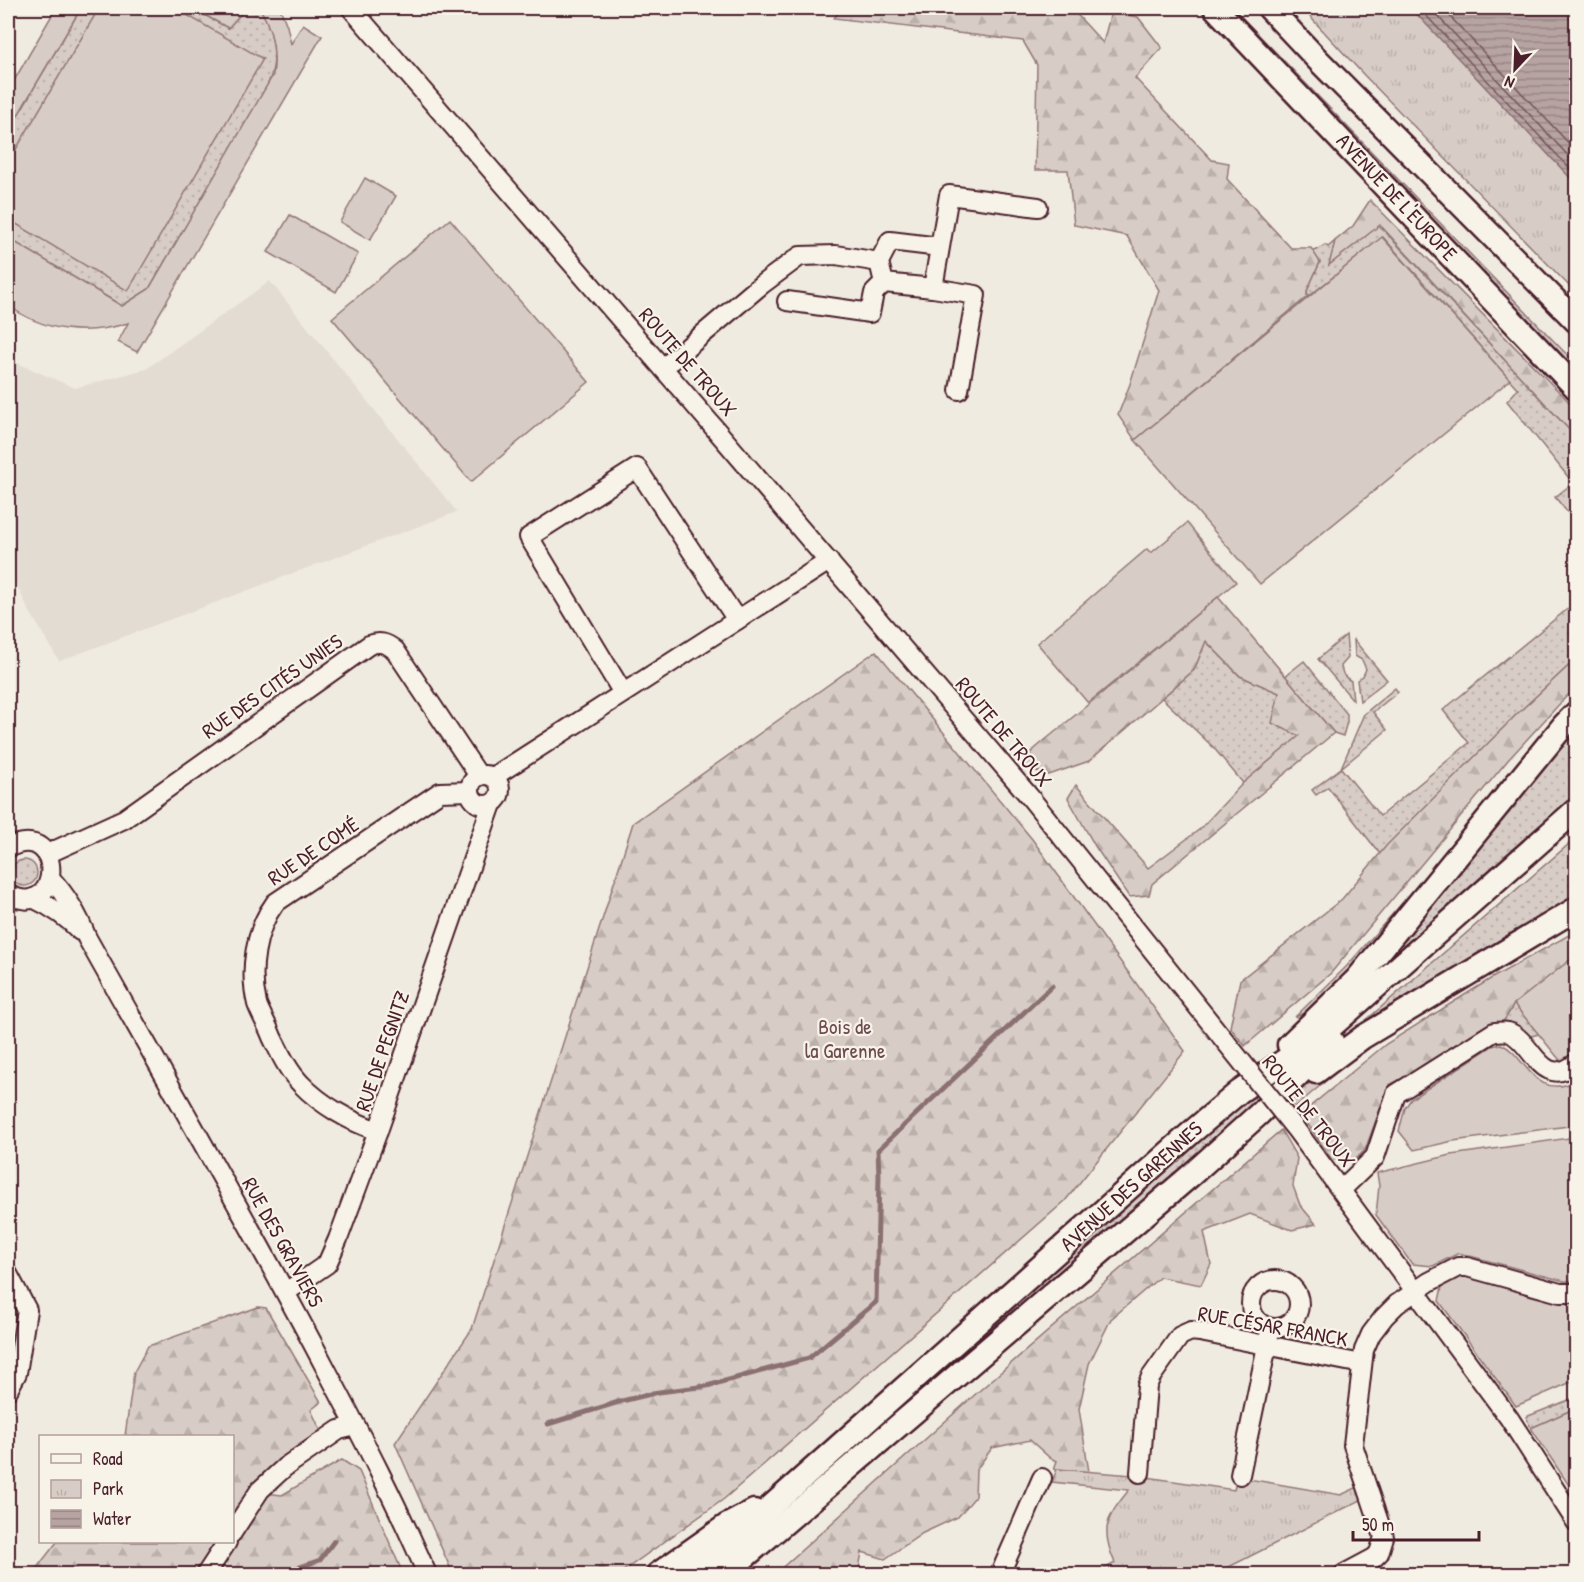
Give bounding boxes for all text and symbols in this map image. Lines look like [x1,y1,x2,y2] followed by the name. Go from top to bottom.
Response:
[1485,39,1545,99] north arrow
[1500,71,1517,95] text: N
[1330,127,1464,267] street label: AVENUE DE L'EUROPE
[632,301,744,423] street label: ROUTE DE TROUX
[196,626,348,745] street label: RUE DES CITÉS UNIES
[949,671,1059,794] street label: ROUTE DE TROUX
[262,810,364,892] street label: RUE DE COMÉ
[348,987,416,1115] street label: RUE DE PEGNITZ
[805,1012,885,1065] park label: Bois de la Garenne
[1256,1048,1363,1174] street label: ROUTE DE TROUX
[1054,1114,1209,1258] street label: AVENUE DES GARENNES
[235,1172,331,1312] street label: RUE DES GRAVIERS
[1196,1299,1350,1353] street label: RUE CÉSAR FRANCK
[39,1435,234,1543] legend
[93,1446,123,1471] text: Road
[93,1476,124,1501] text: Park
[1353,1504,1479,1542] scale bar
[93,1506,131,1531] text: Water
[1362,1512,1394,1537] text: 50 m

